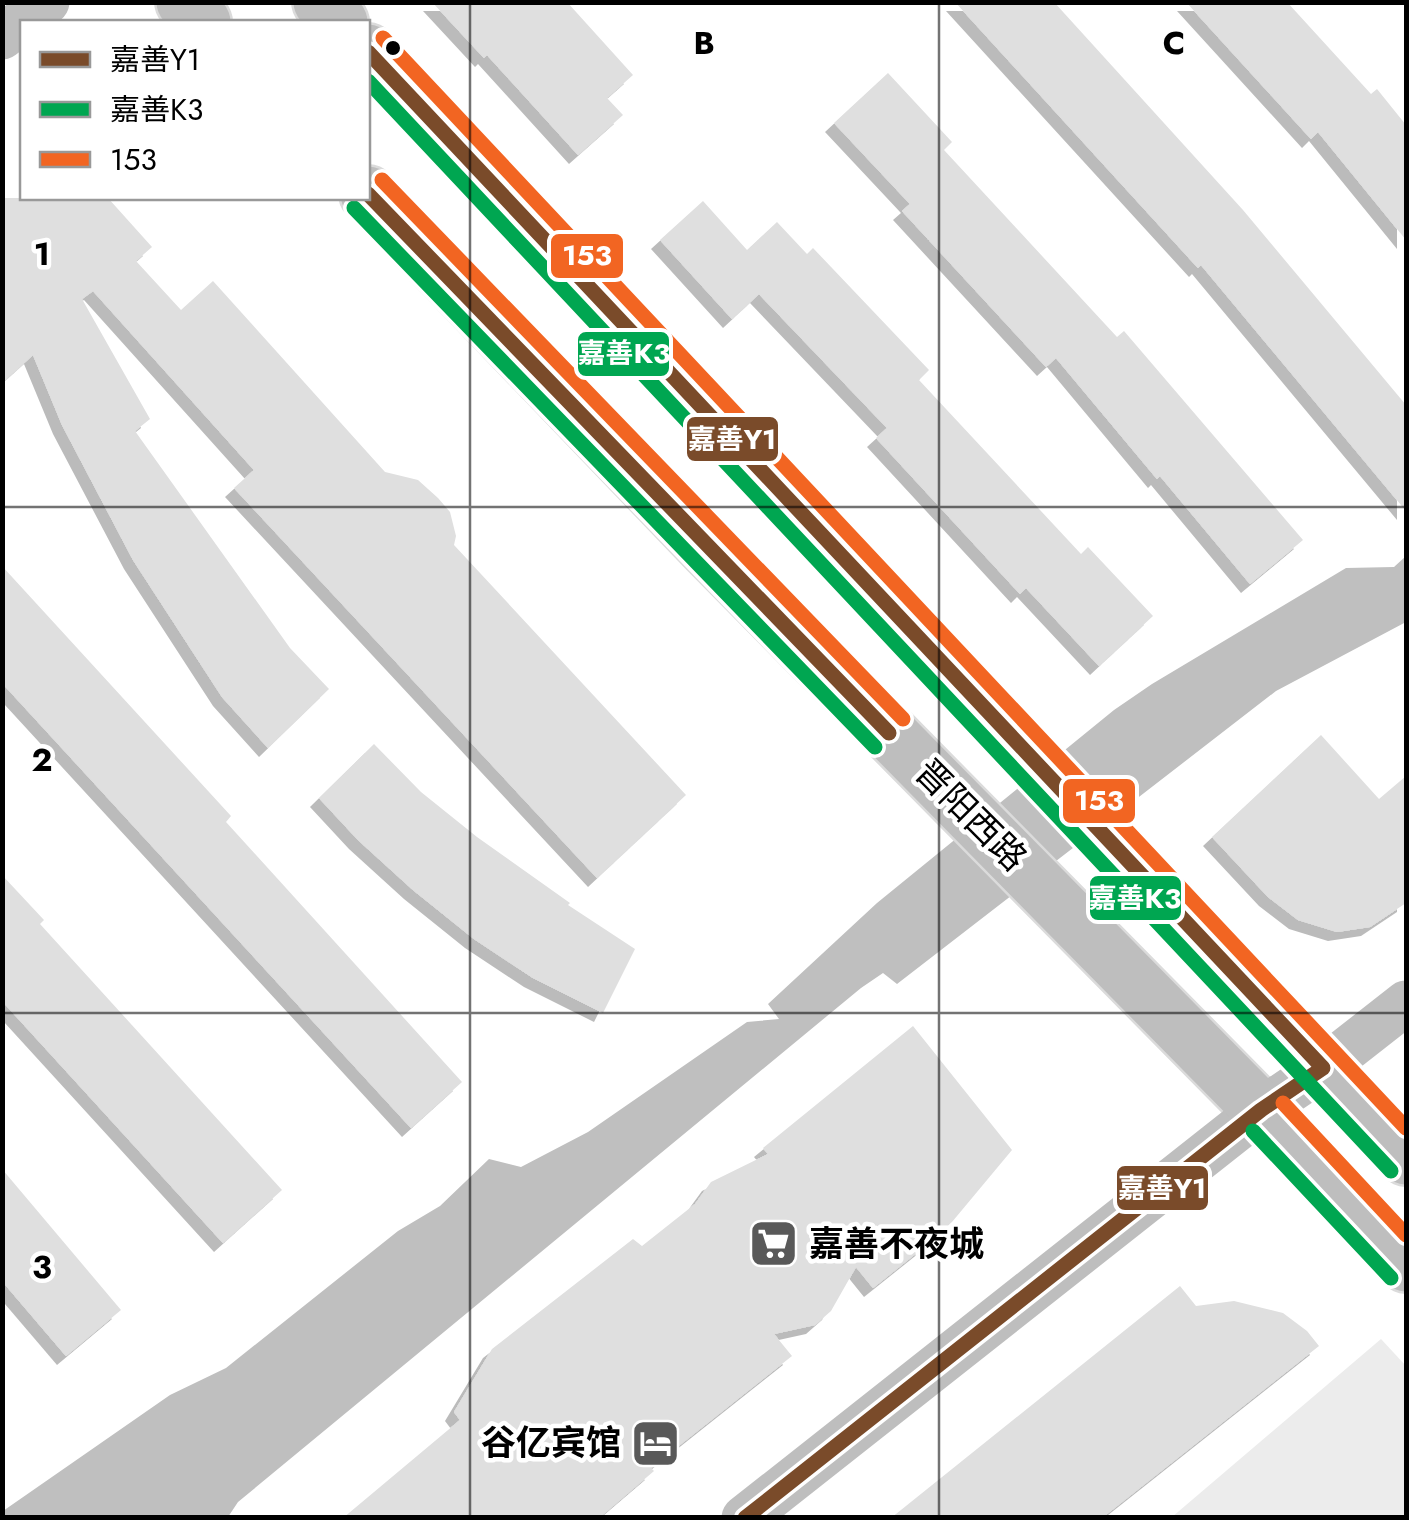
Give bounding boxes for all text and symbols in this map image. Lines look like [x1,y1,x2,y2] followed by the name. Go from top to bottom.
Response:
[20,20,370,200] legend
[693,20,715,66] text: B
[1163,20,1185,66] text: C
[110,38,200,81] text: 嘉善Y1
[383,38,403,58] unlabelled marker
[110,88,203,131] text: 嘉善K3
[110,138,157,181] text: 153
[34,231,50,277] text: 1
[549,232,625,280] line badge: 153
[562,235,612,276] text: 153
[576,330,671,378] line badge: 嘉善K3
[578,333,670,374] text: 嘉善K3
[685,415,780,463] line badge: 嘉善Y1
[688,419,776,460] text: 嘉善Y1
[32,737,53,783] text: 2
[904,748,1038,882] street label: 晋阳西路
[1061,777,1137,825] line badge: 153
[1074,780,1124,821] text: 153
[1088,874,1183,922] line badge: 嘉善K3
[1089,878,1181,919] text: 嘉善K3
[1115,1164,1210,1212] line badge: 嘉善Y1
[1118,1168,1206,1209] text: 嘉善Y1
[748,1218,800,1270] supermarket icon: 嘉善不夜城
[809,1219,984,1269] place label: 嘉善不夜城
[32,1244,52,1290] text: 3
[630,1417,682,1469] hotel icon: 谷亿宾馆
[481,1418,621,1468] place label: 谷亿宾馆

